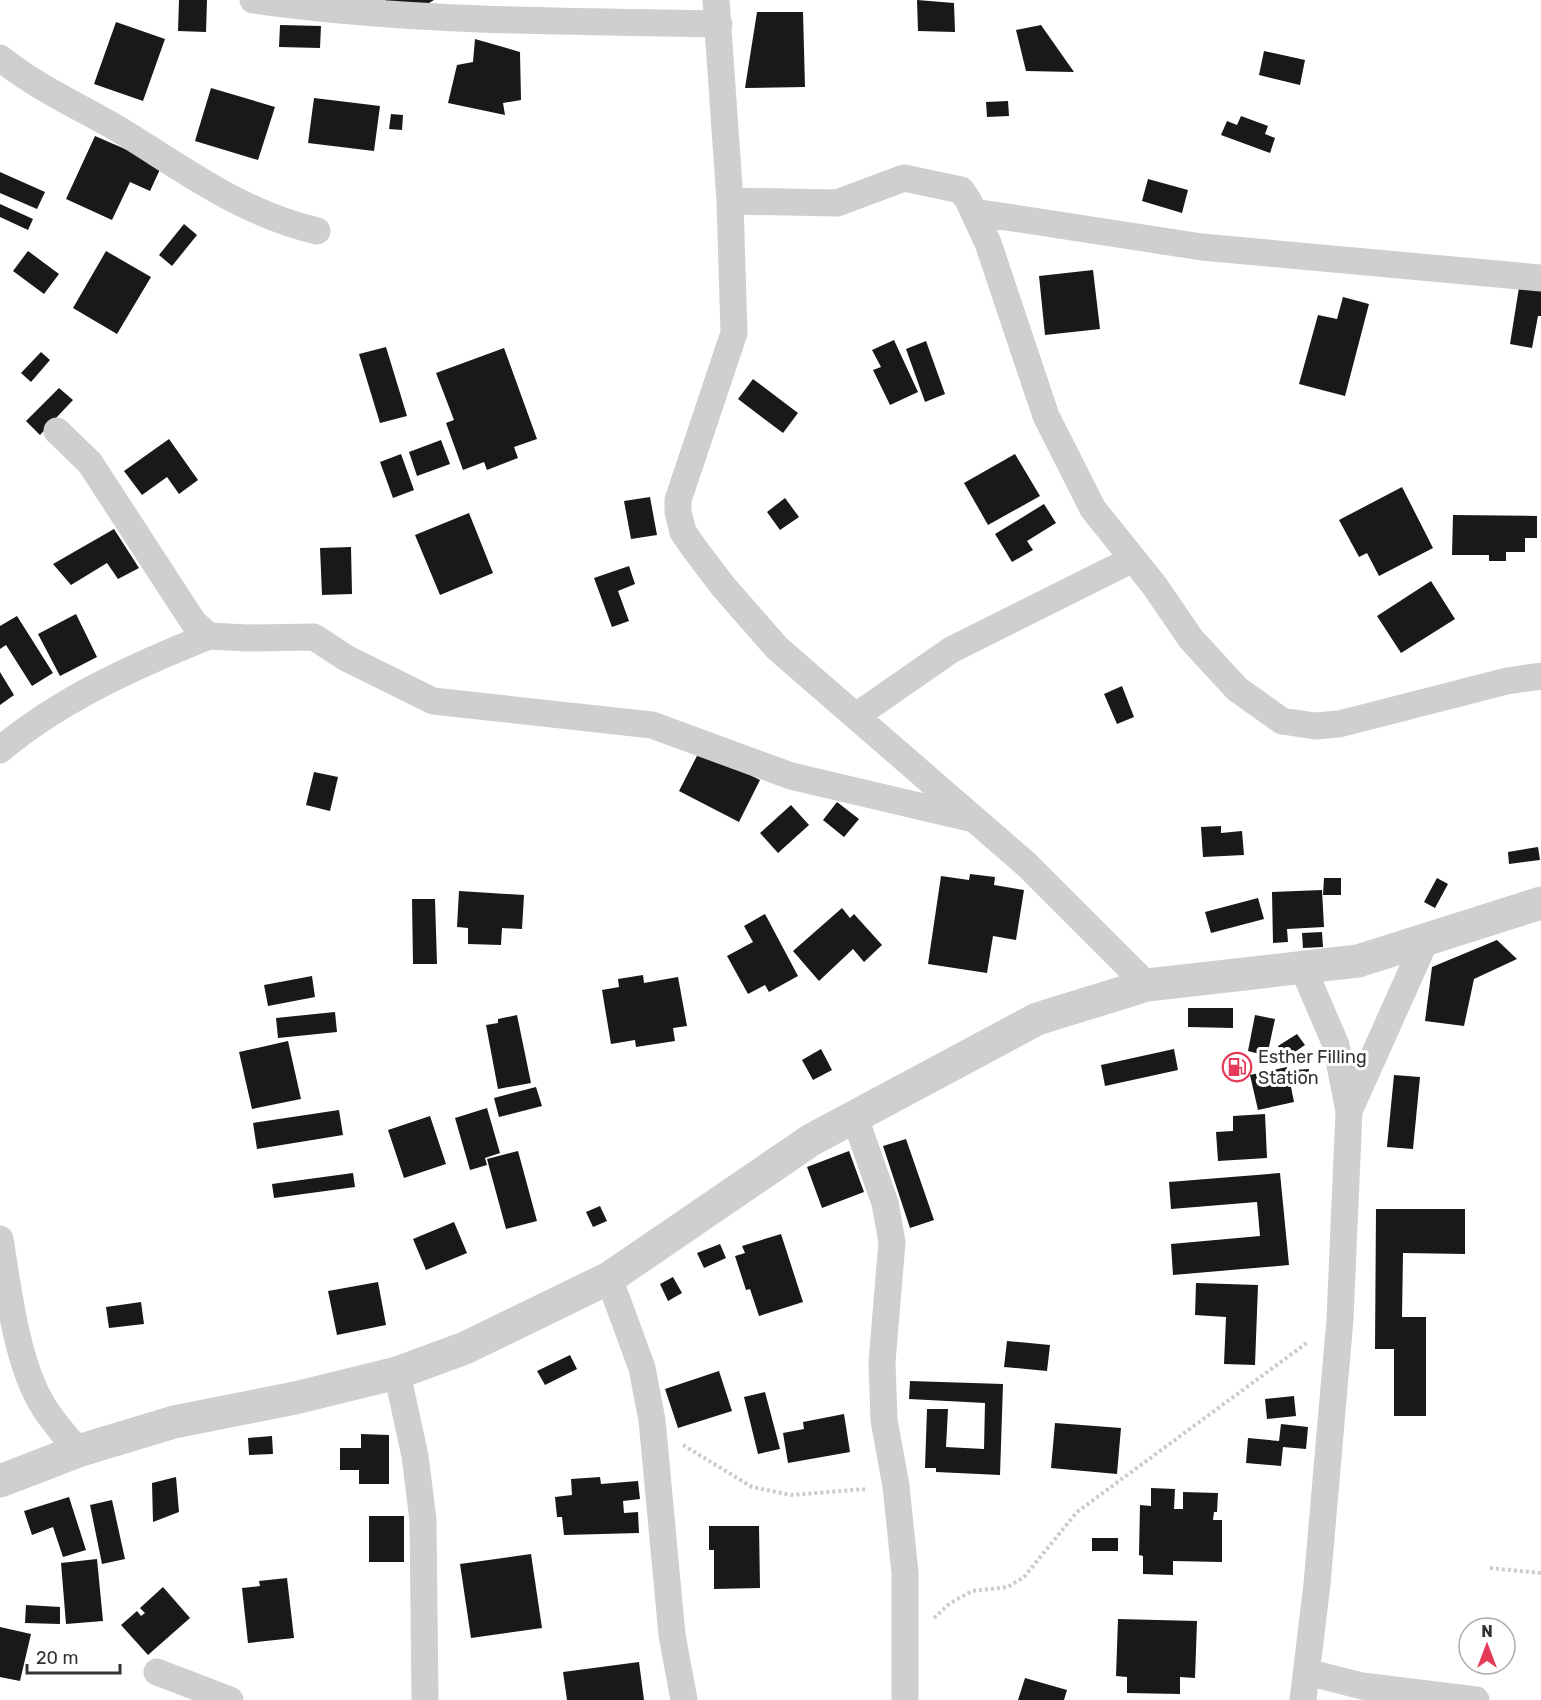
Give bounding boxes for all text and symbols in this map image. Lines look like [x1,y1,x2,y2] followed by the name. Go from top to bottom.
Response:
[1258,1046,1367,1089] place label: Esther Filling Station
[1221,1051,1253,1083] fuel station icon: Esther Filling Station
[1457,1616,1517,1676] north arrow
[1481,1622,1493,1641] text: N
[27,1637,120,1675] scale bar
[36,1647,78,1669] text: 20 m

